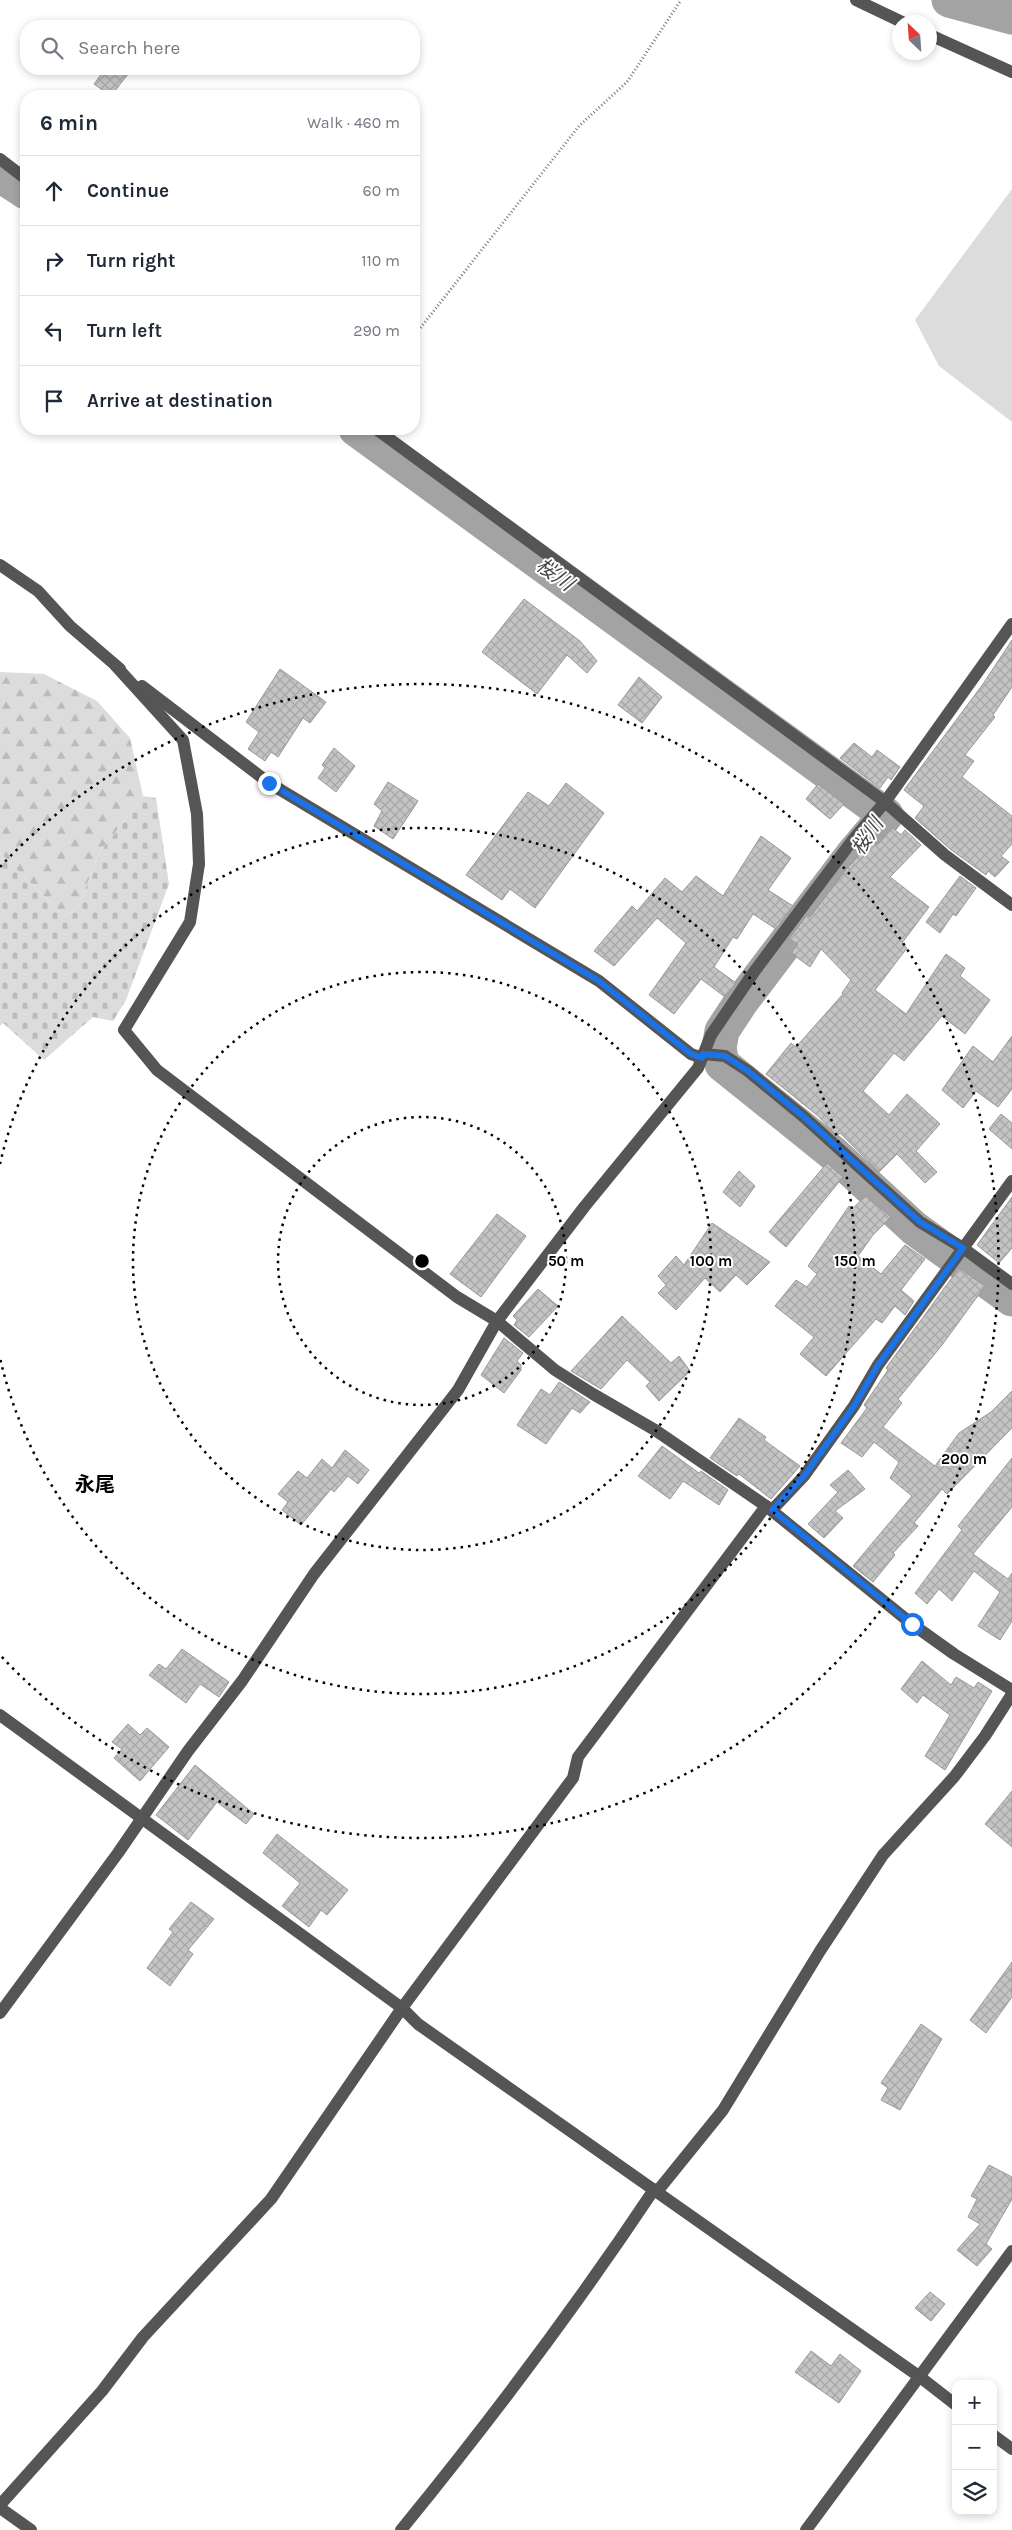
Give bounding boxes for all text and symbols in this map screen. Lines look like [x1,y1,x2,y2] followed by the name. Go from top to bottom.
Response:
[892,15,937,60] north arrow
[20,20,420,75] search box
[38,34,66,62] icon: search
[78,37,180,59] text: Search here
[40,111,98,135] text: 6 min
[307,113,400,132] text: Walk · 460 m
[40,177,68,205] icon: ahead
[87,180,169,202] text: Continue
[363,181,400,200] text: 60 m
[40,247,68,275] icon: right
[87,250,176,272] text: Turn right
[361,251,400,270] text: 110 m
[40,317,68,345] icon: left
[87,320,162,342] text: Turn left
[353,321,400,340] text: 290 m
[40,387,68,415] icon: arrive
[87,390,273,412] text: Arrive at destination
[532,553,579,597] water label: 桜川
[258,772,281,795] route end
[847,812,889,859] water label: 桜川
[413,1252,431,1270] centre of rings
[548,1252,584,1270] text: 50 m
[690,1252,732,1270] text: 100 m
[834,1252,876,1270] text: 150 m
[941,1450,987,1468] text: 200 m
[75,1473,115,1496] district label: 永尾
[901,1613,924,1636] route start
[952,2380,997,2515] map controls
[952,2380,997,2425] button: +
[952,2425,997,2470] button: −
[952,2470,997,2515] button: layers

